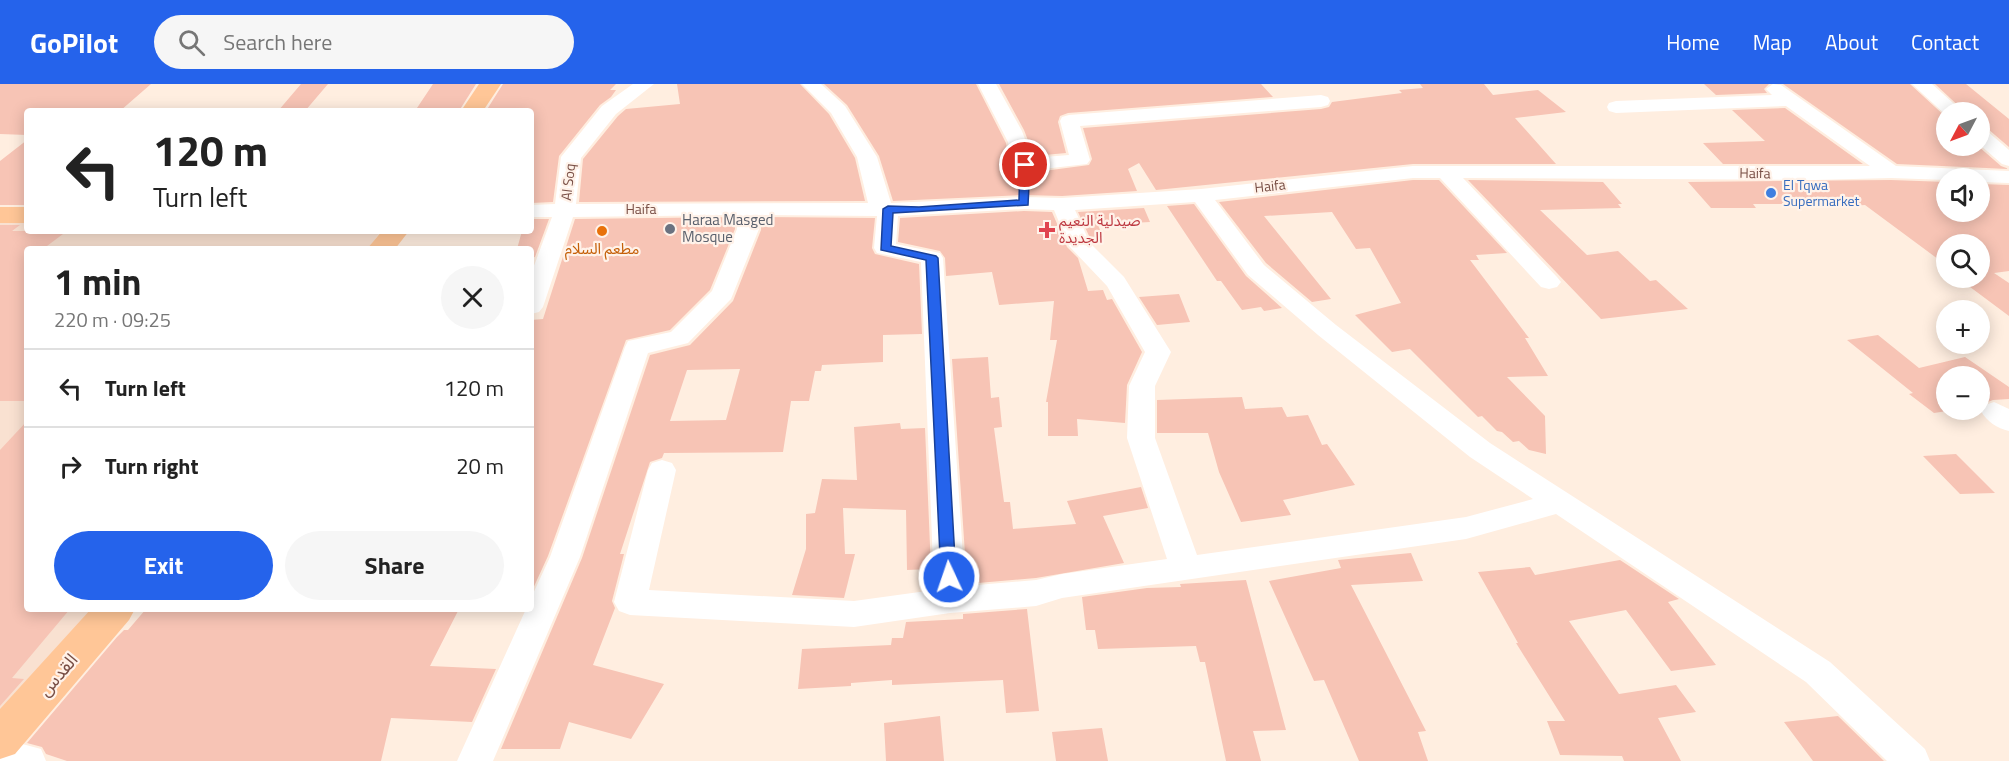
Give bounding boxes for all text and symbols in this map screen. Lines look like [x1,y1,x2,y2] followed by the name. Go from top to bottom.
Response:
[154,15,574,69] search box
[30,21,118,64] text: GoPilot
[223,25,332,59] text: Search here
[175,26,208,59] icon: search
[1666,26,1720,58] text: Home
[1753,26,1792,58] text: Map
[1825,26,1878,58] text: About
[1911,26,1979,58] text: Contact
[1936,102,1990,156] north arrow
[1936,102,1990,420] map controls
[153,118,268,182] text: 120 m
[54,132,132,210] icon: left
[999,139,1050,190] pin
[1008,148,1041,181] icon: arrive
[555,162,580,202] street label: Al Soq
[1739,162,1771,183] street label: Haifa
[1936,168,1990,222] button: sound
[1253,173,1287,198] street label: Haifa
[1783,174,1859,211] place label: El Tqwa Supermarket
[153,176,247,217] text: Turn left
[1764,186,1778,200] marker: El Tqwa Supermarket
[625,198,657,219] street label: Haifa
[682,208,773,248] place label: Haraa Masged Mosque
[1059,209,1141,249] place label: صيدلية النعيم الجديدة
[663,222,677,236] marker: Haraa Masged Mosque
[1040,223,1054,237] marker: صيدلية النعيم الجديدة
[595,224,609,238] marker: مطعم السلام
[1936,234,1990,288] button: search
[565,237,639,260] place label: مطعم السلام
[54,254,141,309] text: 1 min
[441,266,504,329] button: close
[1936,300,1990,354] button: +
[54,304,171,335] text: 220 m · 09:25
[1936,366,1990,420] button: −
[105,371,186,405] text: Turn left
[444,371,504,405] text: 120 m
[54,372,87,405] icon: left
[105,449,199,483] text: Turn right
[456,449,504,483] text: 20 m
[54,450,87,483] icon: right
[54,531,273,600] button: Exit
[285,531,504,600] button: Share
[917,545,981,609] position arrow
[31,647,84,702] street label: القدس

